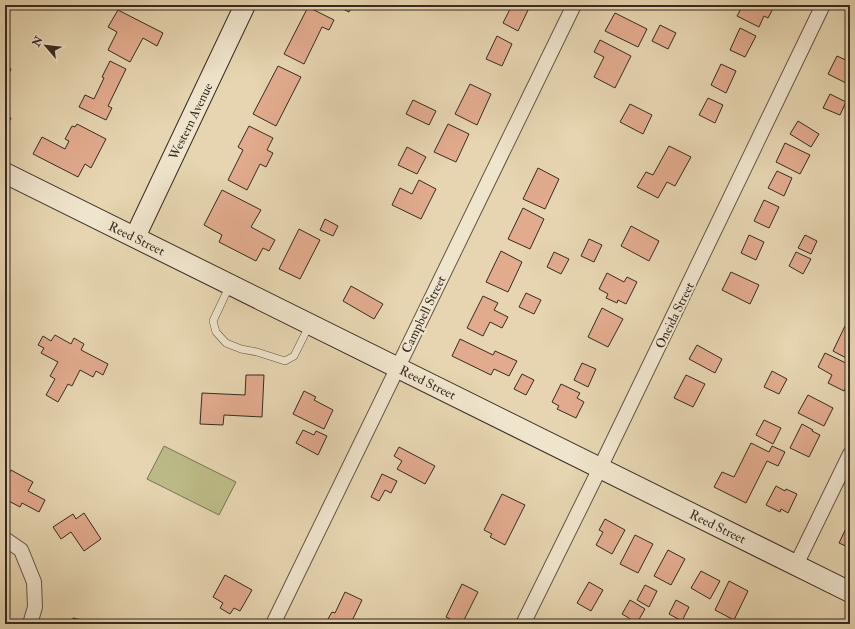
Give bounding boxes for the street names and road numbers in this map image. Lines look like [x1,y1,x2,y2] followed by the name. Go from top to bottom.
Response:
[165,80,217,163] street label: Western Avenue
[106,218,167,259] street label: Reed Street
[398,273,450,356] street label: Campbell Street
[652,280,698,351] street label: Oneida Street
[397,362,458,403] street label: Reed Street
[687,506,748,547] street label: Reed Street

